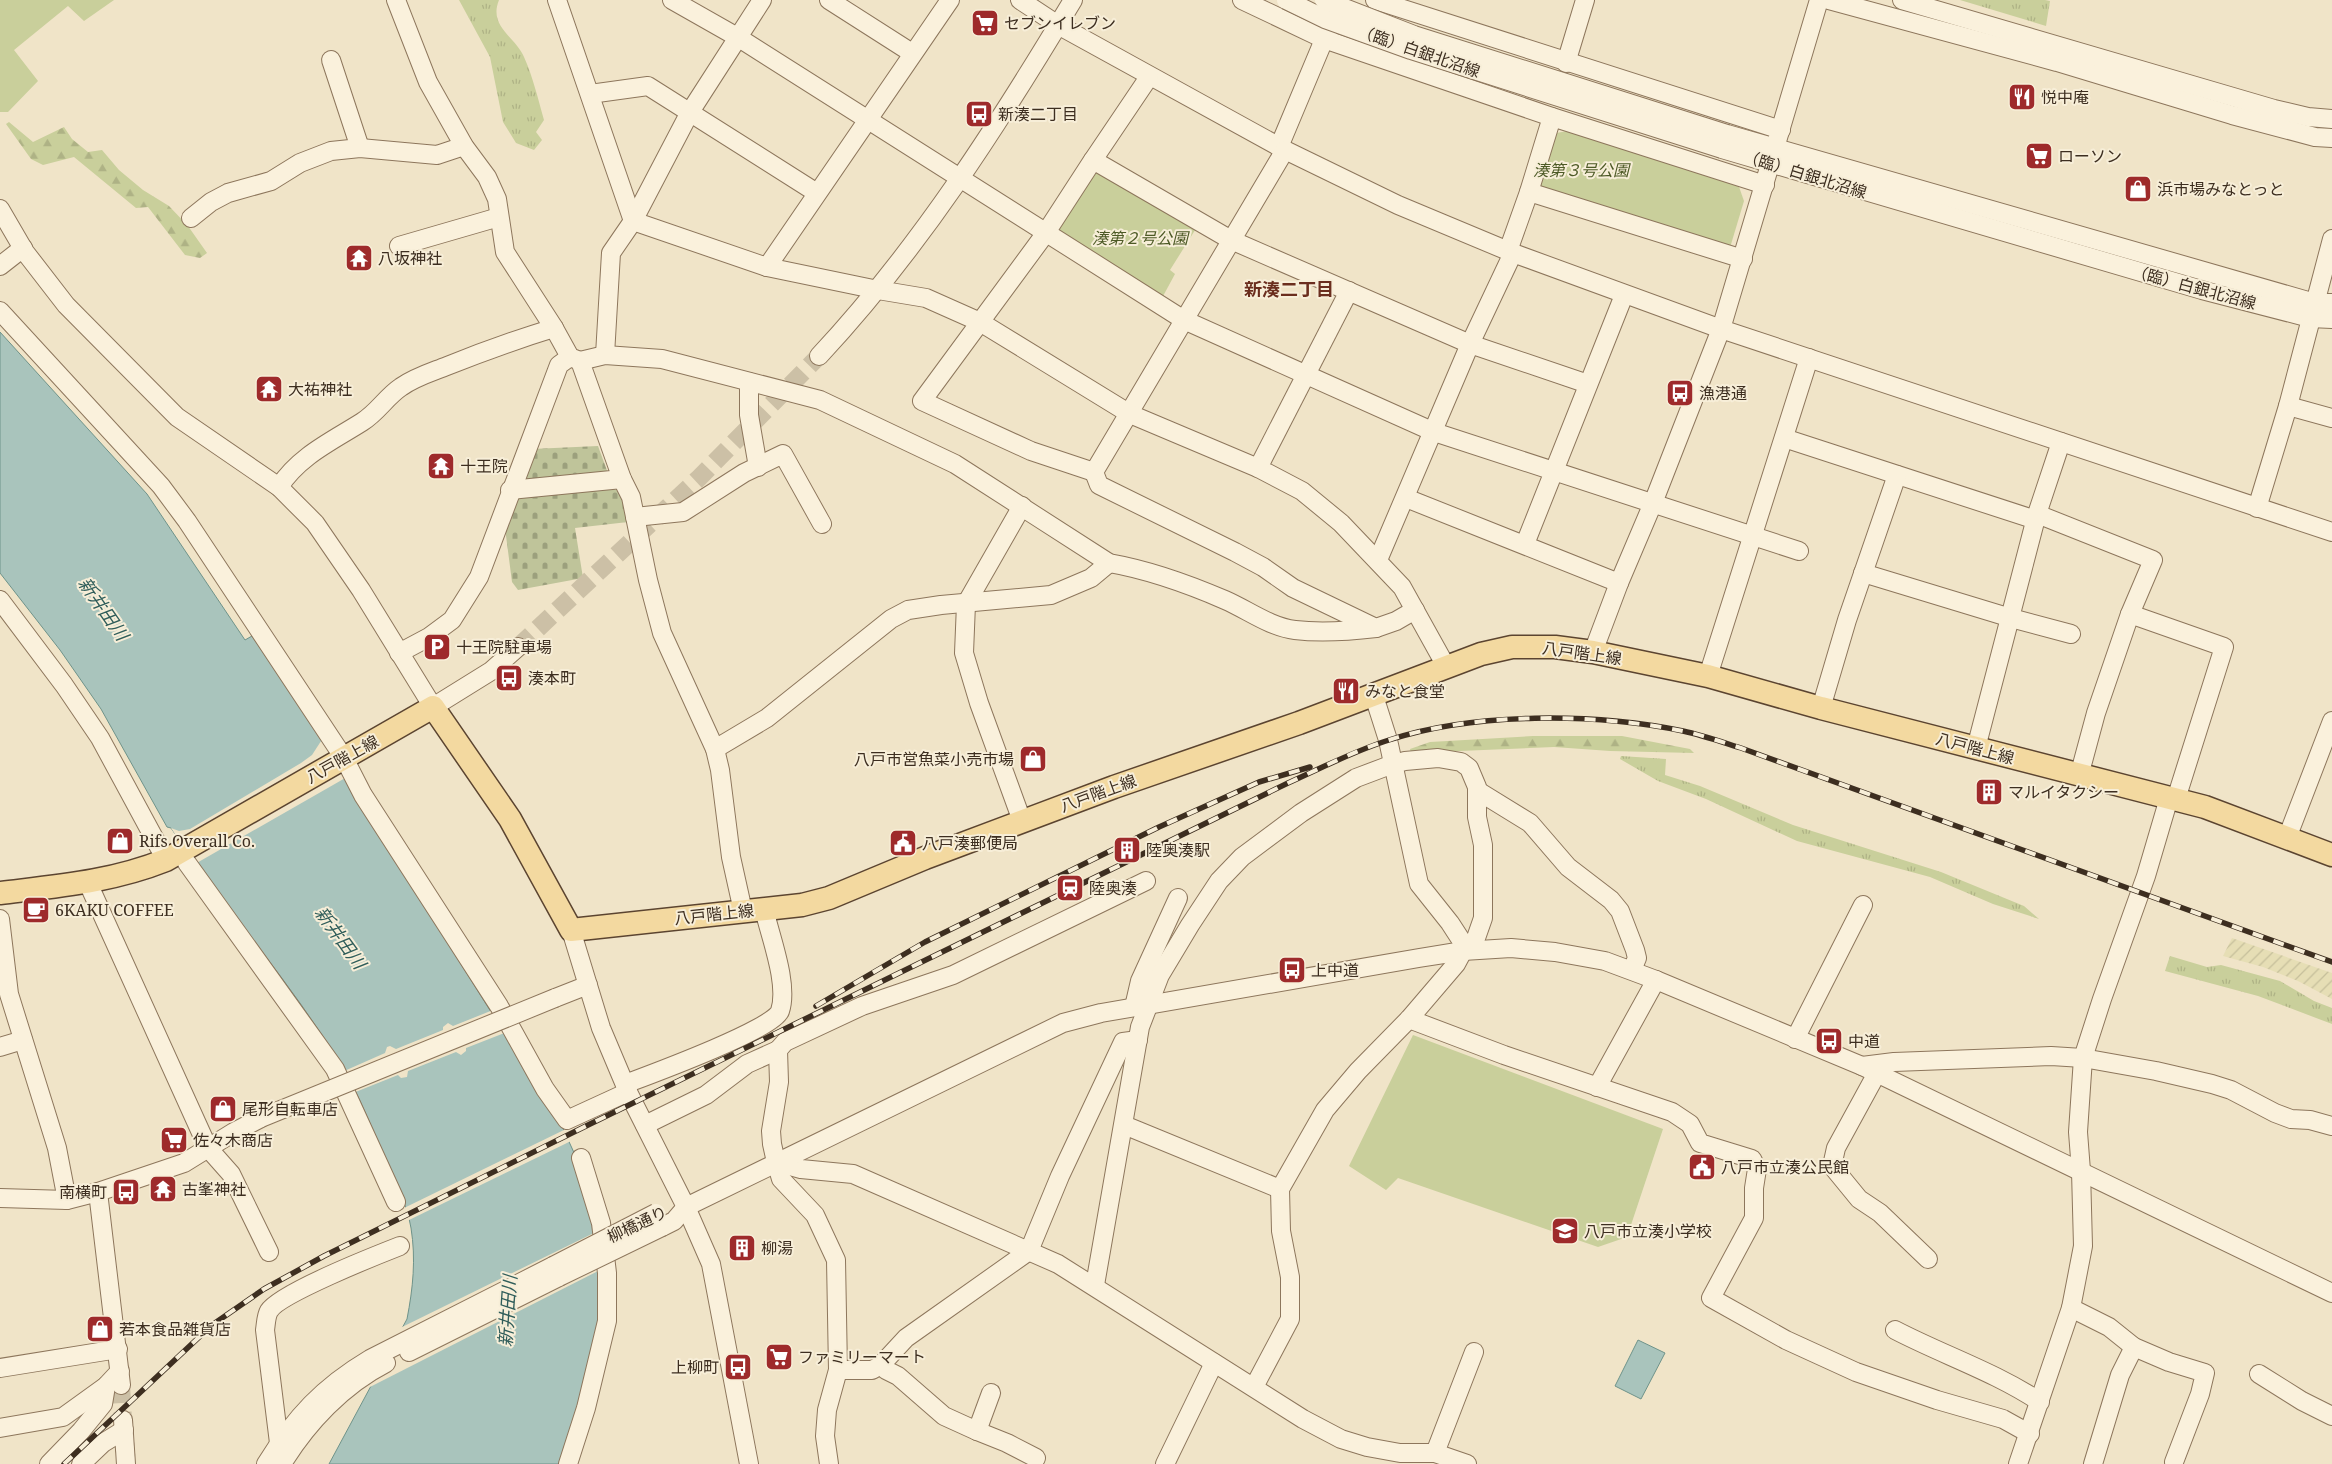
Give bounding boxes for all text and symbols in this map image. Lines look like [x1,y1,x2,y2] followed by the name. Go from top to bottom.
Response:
[970,8,1000,38] supermarket icon: セブンイレブン
[1004,12,1116,34] place label: セブンイレブン
[1355,20,1483,82] street label: （臨）白銀北沼線
[2007,82,2037,112] restaurant icon: 悦中庵
[2041,86,2089,108] place label: 悦中庵
[964,99,994,129] bus stop icon: 新湊二丁目
[998,103,1078,125] place label: 新湊二丁目
[2024,141,2054,171] supermarket icon: ローソン
[1741,145,1869,203] street label: （臨）白銀北沼線
[2058,145,2122,167] place label: ローソン
[1533,159,1631,181] park label: 湊第３号公園
[2123,174,2153,204] shop icon: 浜市場みなとっと
[2157,178,2285,200] place label: 浜市場みなとっと
[1092,227,1190,249] park label: 湊第２号公園
[344,243,374,273] temple icon: 八坂神社
[378,247,442,269] place label: 八坂神社
[2129,260,2259,314] street label: （臨）白銀北沼線
[1244,277,1334,301] district label: 新湊二丁目
[254,374,284,404] temple icon: 大祐神社
[288,378,352,400] place label: 大祐神社
[1665,378,1695,408] bus stop icon: 漁港通
[1699,382,1747,404] place label: 漁港通
[426,451,456,481] temple icon: 十王院
[460,455,508,477] place label: 十王院
[73,572,135,646] water label: 新井田川
[422,632,452,662] parking icon: 十王院駐車場
[456,636,552,658] place label: 十王院駐車場
[1541,637,1623,669] street label: 八戸階上線
[494,663,524,693] bus stop icon: 湊本町
[528,667,576,689] place label: 湊本町
[1331,676,1361,706] restaurant icon: みなと食堂
[1365,680,1445,702] place label: みなと食堂
[1934,727,2016,769] street label: 八戸階上線
[302,730,382,788] street label: 八戸階上線
[1018,744,1048,774] shop icon: 八戸市営魚菜小売市場
[854,748,1014,770] place label: 八戸市営魚菜小売市場
[1057,769,1139,817] street label: 八戸階上線
[1974,777,2004,807] building icon: マルイタクシー
[2008,781,2119,803] place label: マルイタクシー
[105,826,135,856] shop icon: Rifs Overall Co.
[888,828,918,858] public building icon: 八戸湊郵便局
[139,830,255,852] place label: Rifs Overall Co.
[922,832,1018,854] place label: 八戸湊郵便局
[1112,835,1142,865] building icon: 陸奥湊駅
[1146,839,1210,861] place label: 陸奥湊駅
[1055,873,1085,903] station icon: 陸奥湊
[1089,877,1137,899] place label: 陸奥湊
[21,895,51,925] cafe icon: 6KAKU COFFEE
[55,899,174,921] place label: 6KAKU COFFEE
[673,899,755,929] street label: 八戸階上線
[310,901,373,975] water label: 新井田川
[1277,955,1307,985] bus stop icon: 上中道
[1311,959,1359,981] place label: 上中道
[1814,1026,1844,1056] bus stop icon: 中道
[1848,1030,1880,1052] place label: 中道
[208,1094,238,1124] shop icon: 尾形自転車店
[242,1098,338,1120] place label: 尾形自転車店
[159,1125,189,1155] supermarket icon: 佐々木商店
[193,1129,273,1151] place label: 佐々木商店
[1687,1152,1717,1182] public building icon: 八戸市立湊公民館
[1721,1156,1849,1178] place label: 八戸市立湊公民館
[148,1174,178,1204] temple icon: 古峯神社
[111,1177,141,1207] bus stop icon: 南横町
[182,1178,246,1200] place label: 古峯神社
[59,1181,107,1203] place label: 南横町
[603,1201,671,1247] street label: 柳橋通り
[1550,1216,1580,1246] school or university icon: 八戸市立湊小学校
[1584,1220,1712,1242] place label: 八戸市立湊小学校
[727,1233,757,1263] building icon: 柳湯
[761,1237,793,1259] place label: 柳湯
[493,1272,522,1348] water label: 新井田川
[85,1314,115,1344] shop icon: 若本食品雑貨店
[119,1318,231,1340] place label: 若本食品雑貨店
[764,1342,794,1372] supermarket icon: ファミリーマート
[798,1346,926,1368] place label: ファミリーマート
[723,1352,753,1382] bus stop icon: 上柳町
[671,1356,719,1378] place label: 上柳町

